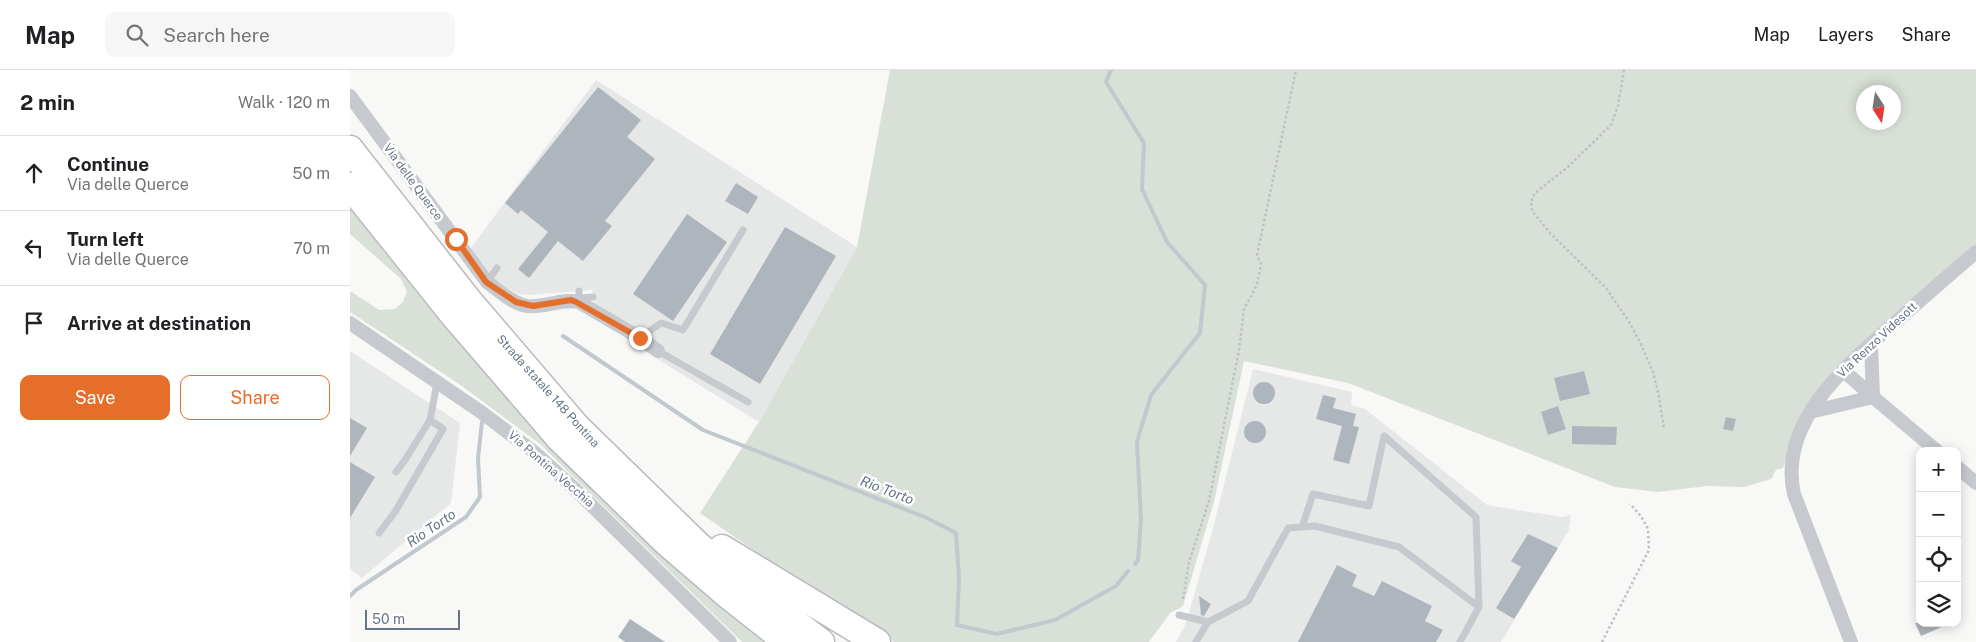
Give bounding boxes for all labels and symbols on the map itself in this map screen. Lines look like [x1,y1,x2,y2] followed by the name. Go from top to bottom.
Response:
[1856,85,1901,130] north arrow
[380,141,446,223] street label: Via delle Querce
[445,228,468,251] route start
[1834,299,1920,380] street label: Via Renzo Videsott
[629,327,652,350] route end
[494,332,602,450] street label: Strada statale 148 Pontina
[505,428,597,510] street label: Via Pontina Vecchia
[858,473,916,508] water label: Rio Torto
[403,506,459,550] water label: Rio Torto
[365,607,460,630] scale bar

